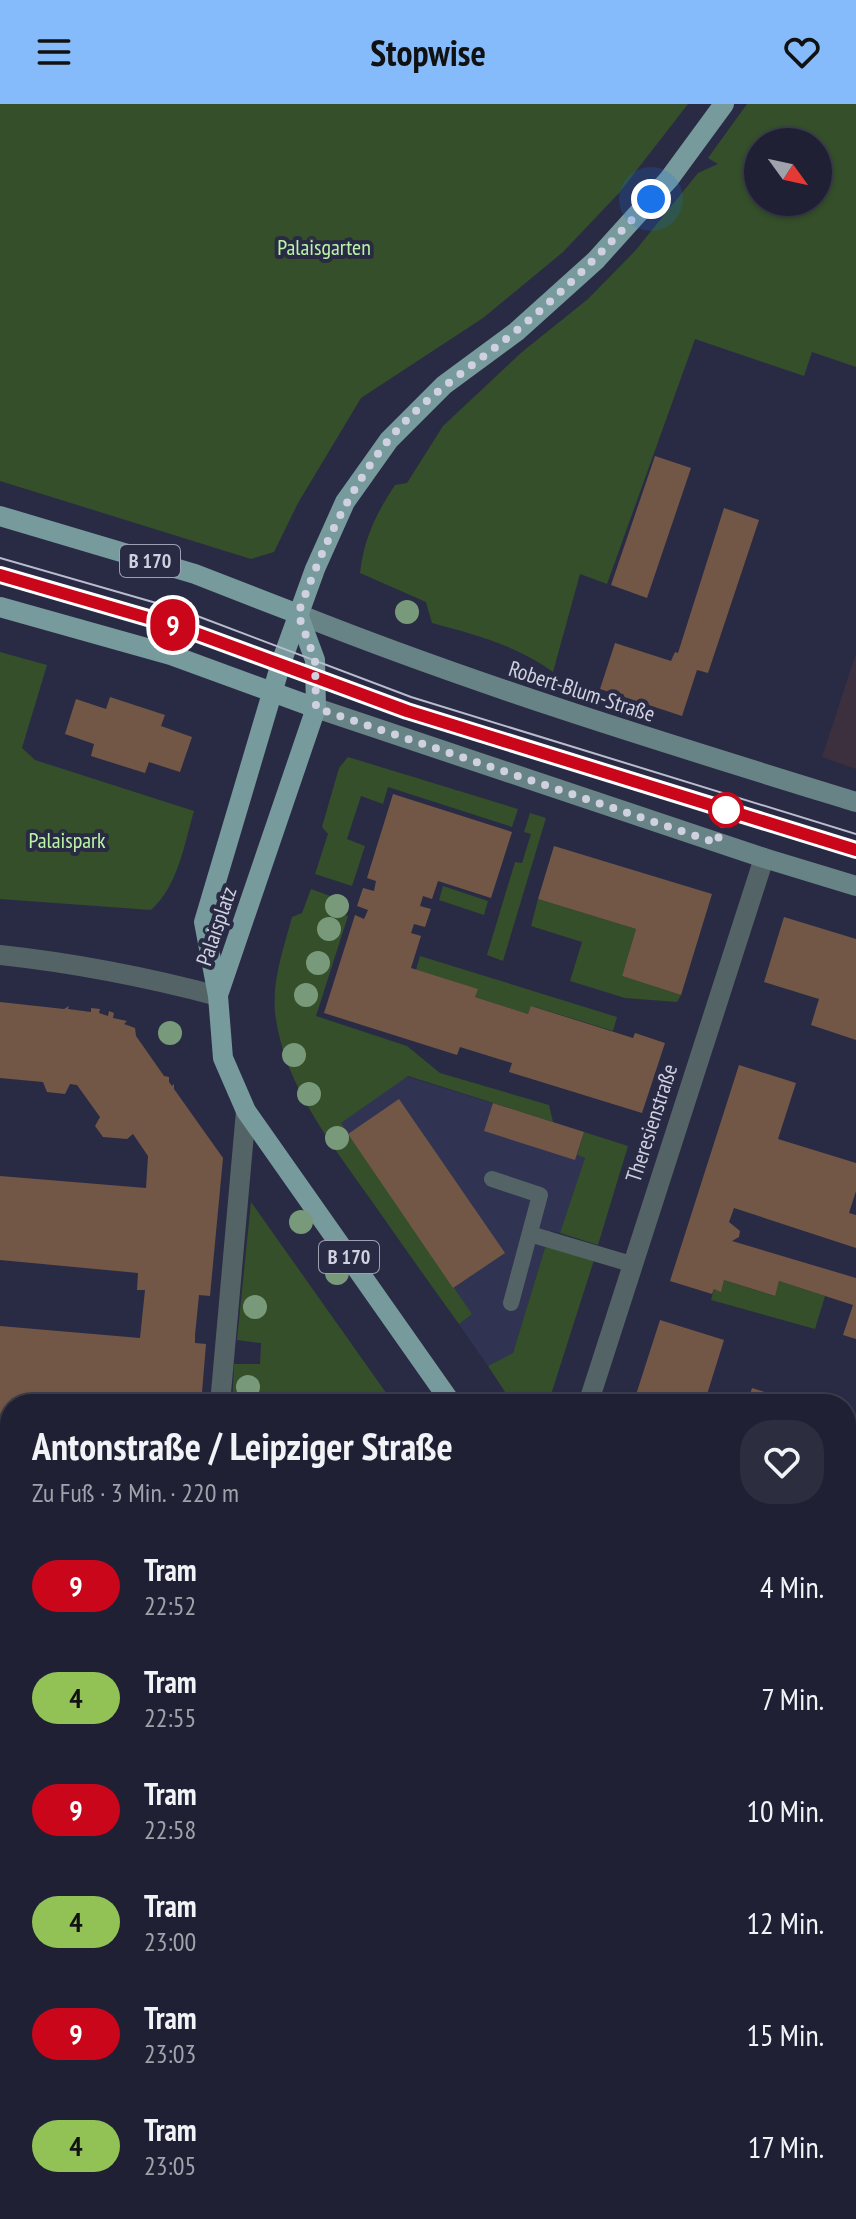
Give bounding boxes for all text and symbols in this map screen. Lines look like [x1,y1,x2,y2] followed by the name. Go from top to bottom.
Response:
[370,29,486,76] text: Stopwise
[32,30,76,74] icon: menu
[780,30,824,74] icon: heart
[744,128,832,216] north arrow
[744,128,832,216] map controls
[631,179,671,219] your location
[277,233,371,261] park label: Palaisgarten
[120,545,180,577] road number: B 170
[147,599,199,651] line badge: 9
[166,606,180,643] text: 9
[505,654,659,728] street label: Robert-Blum-Straße
[709,793,743,827] unlabelled marker
[28,826,106,854] park label: Palaispark
[189,883,243,969] street label: Palaisplatz
[619,1060,683,1186] street label: Theresienstraße
[319,1241,379,1273] road number: B 170
[740,1420,824,1504] button: heart
[32,1421,453,1470] text: Antonstraße / Leipziger Straße
[32,1476,239,1509] text: Zu Fuß · 3 Min. · 220 m
[144,1550,197,1589] text: Tram
[69,1567,83,1604] text: 9
[760,1567,824,1606] text: 4 Min.
[144,1589,196,1622] text: 22:52
[144,1662,197,1701] text: Tram
[69,1679,83,1716] text: 4
[761,1679,824,1718] text: 7 Min.
[144,1701,196,1734] text: 22:55
[144,1774,197,1813] text: Tram
[69,1791,83,1828] text: 9
[747,1791,824,1830] text: 10 Min.
[144,1813,196,1846] text: 22:58
[144,1886,197,1925] text: Tram
[69,1903,83,1940] text: 4
[747,1903,824,1942] text: 12 Min.
[144,1925,196,1958] text: 23:00
[144,1998,197,2037] text: Tram
[69,2015,83,2052] text: 9
[747,2015,824,2054] text: 15 Min.
[144,2037,196,2070] text: 23:03
[144,2110,197,2149] text: Tram
[69,2127,83,2164] text: 4
[748,2127,824,2166] text: 17 Min.
[144,2149,196,2182] text: 23:05

